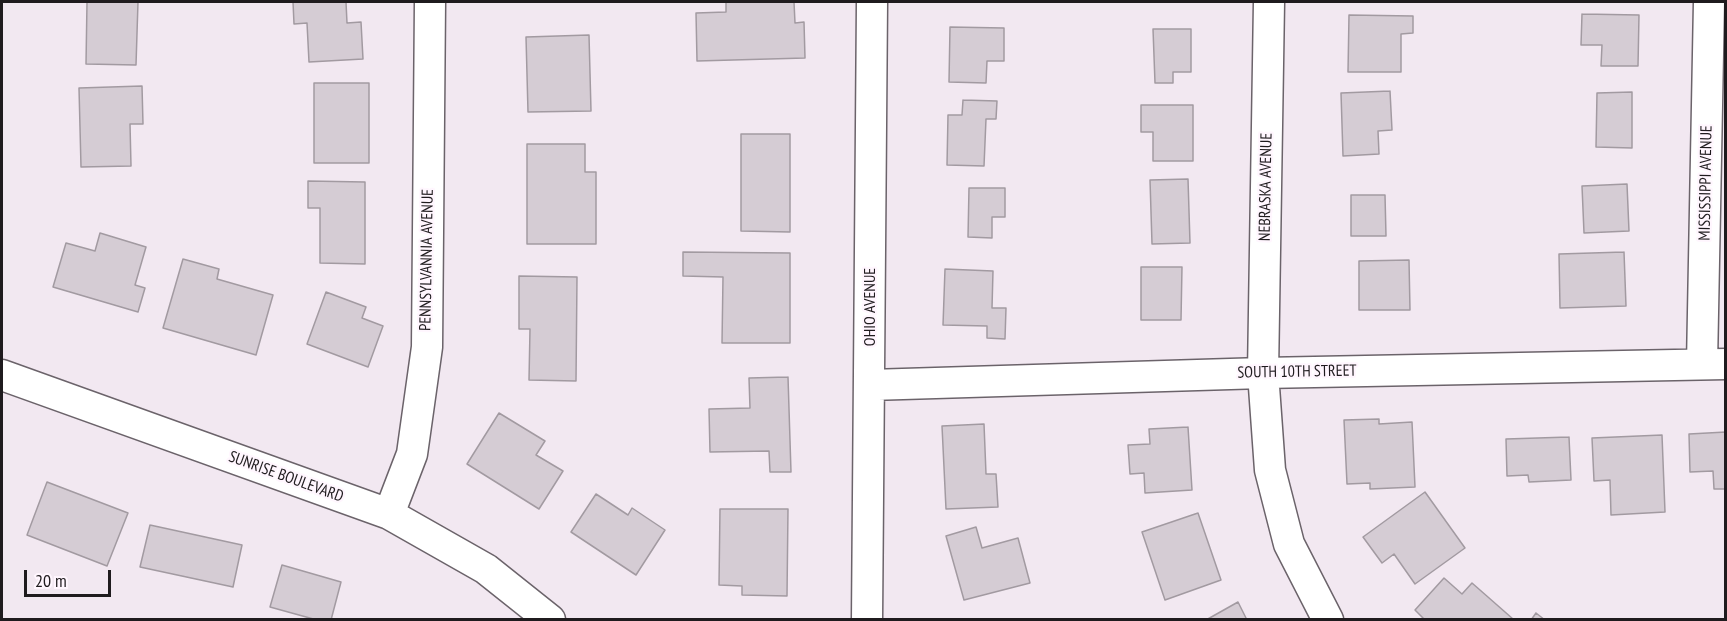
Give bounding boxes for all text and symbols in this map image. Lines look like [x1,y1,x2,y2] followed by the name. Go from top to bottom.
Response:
[1695,125,1717,241] street label: MISSISSIPPI AVENUE
[1255,133,1277,241] street label: NEBRASKA AVENUE
[416,189,438,331] street label: PENNSYLVANNIA AVENUE
[860,268,880,346] street label: OHIO AVENUE
[1237,361,1357,383] street label: SOUTH 10TH STREET
[226,447,346,507] street label: SUNRISE BOULEVARD
[27,558,114,596] scale bar
[35,569,67,592] text: 20 m

